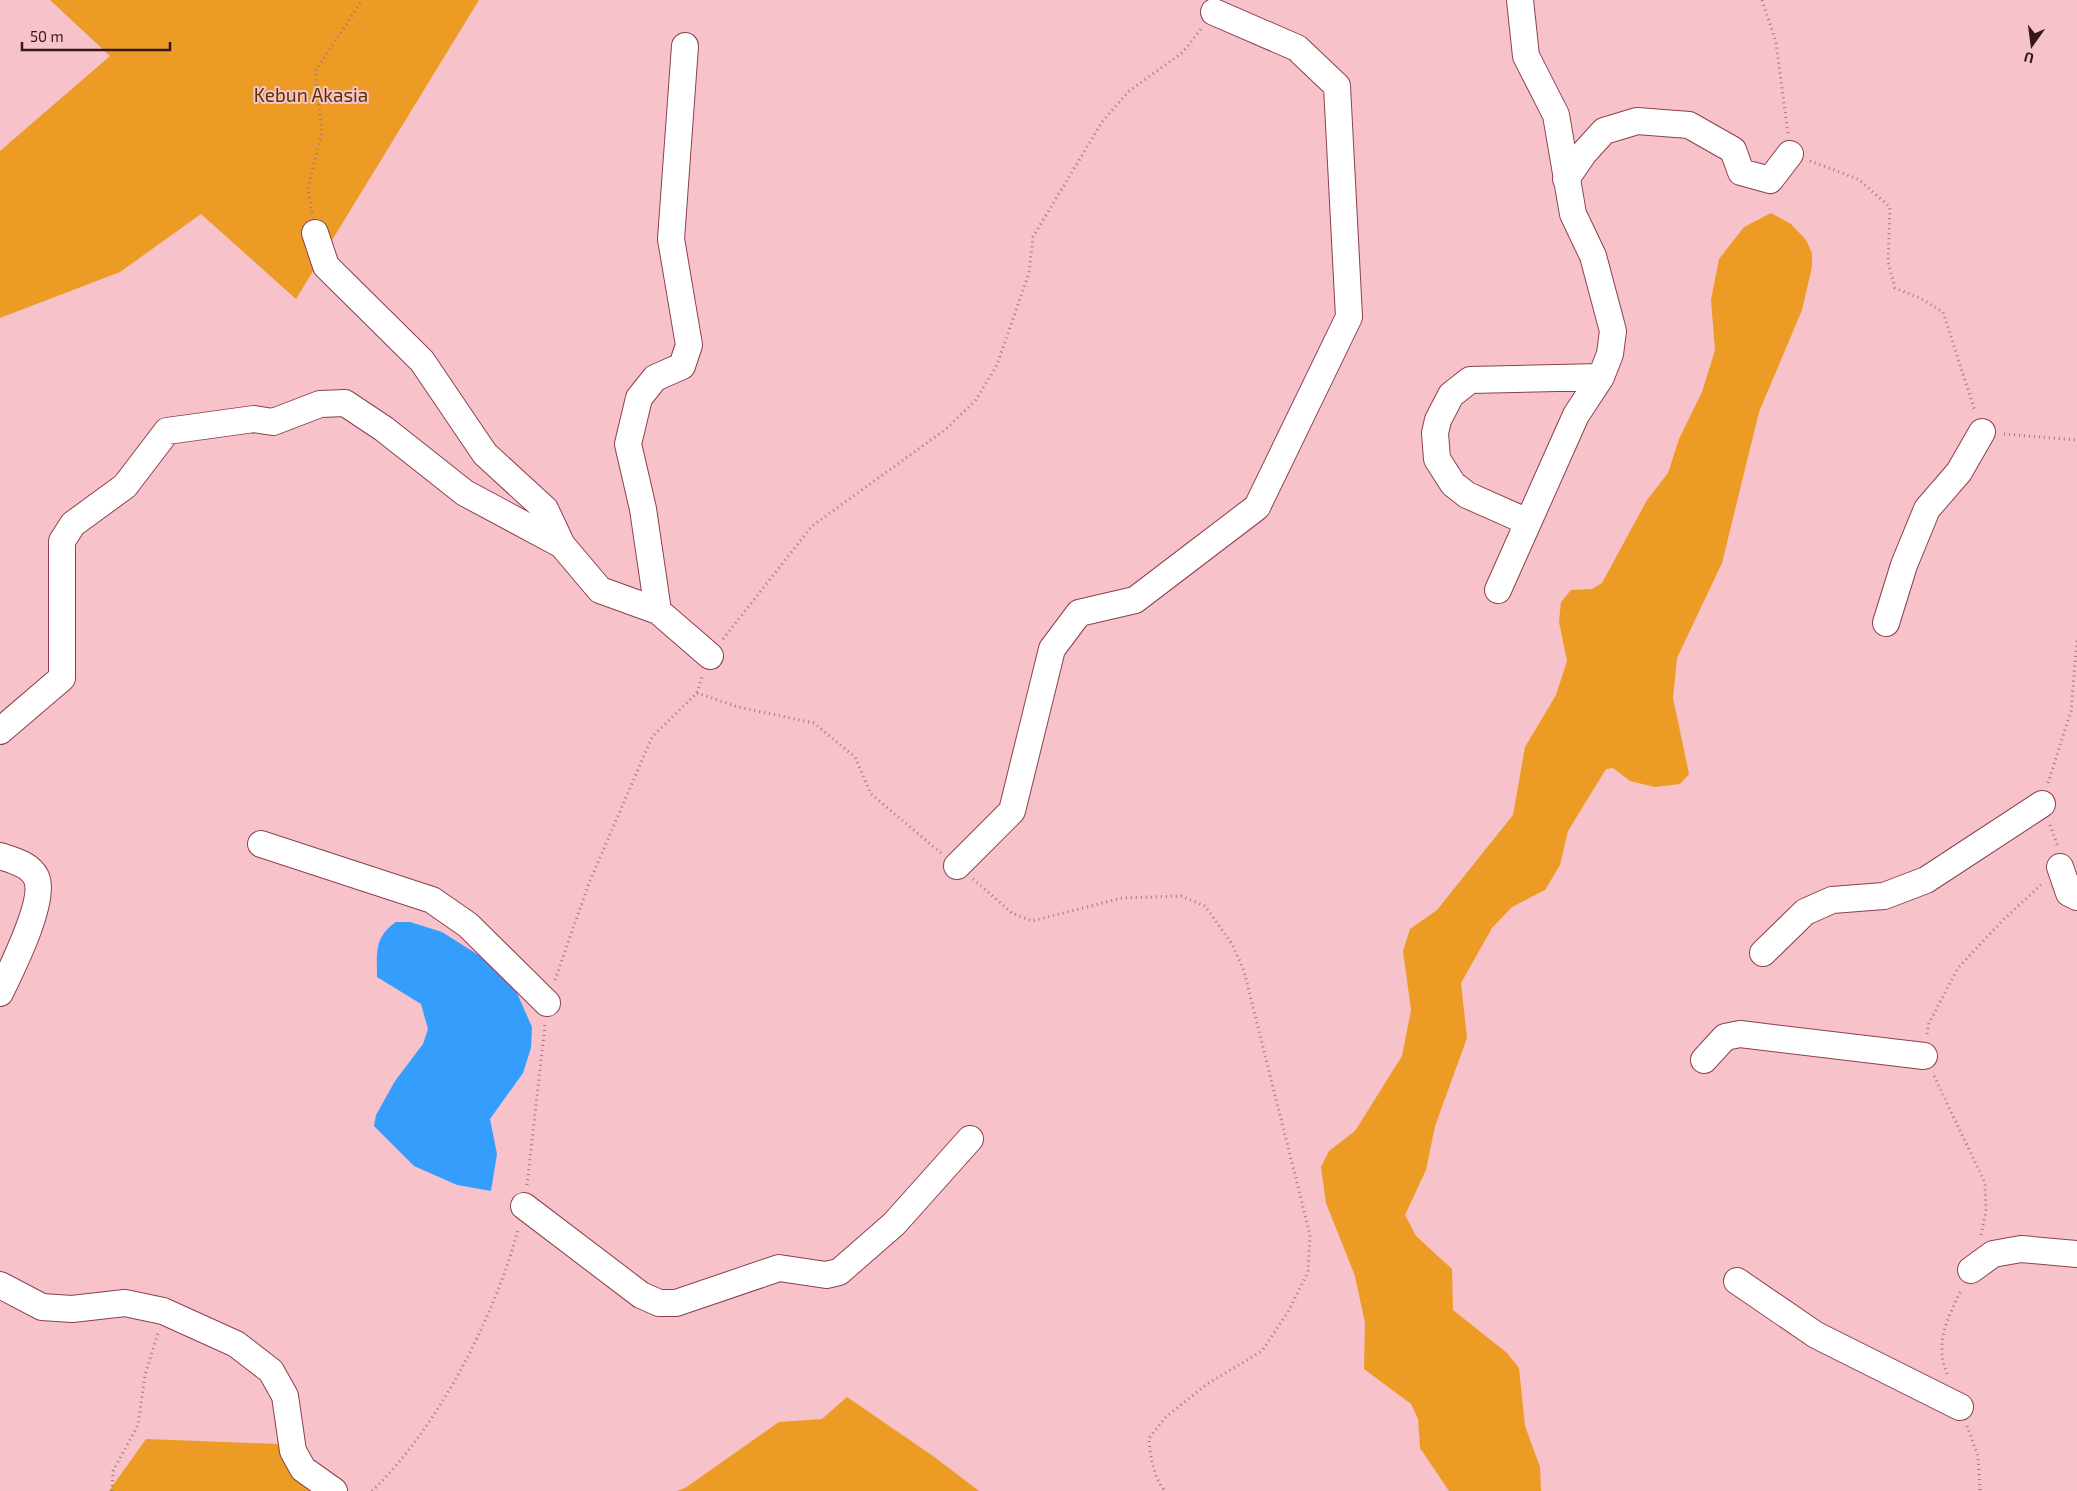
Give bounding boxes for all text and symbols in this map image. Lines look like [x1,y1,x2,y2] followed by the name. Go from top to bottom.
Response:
[22,20,170,52] scale bar
[2007,20,2057,70] north arrow
[30,27,64,45] text: 50 m
[2022,49,2035,68] text: U
[254,83,368,106] park label: Kebun Akasia

